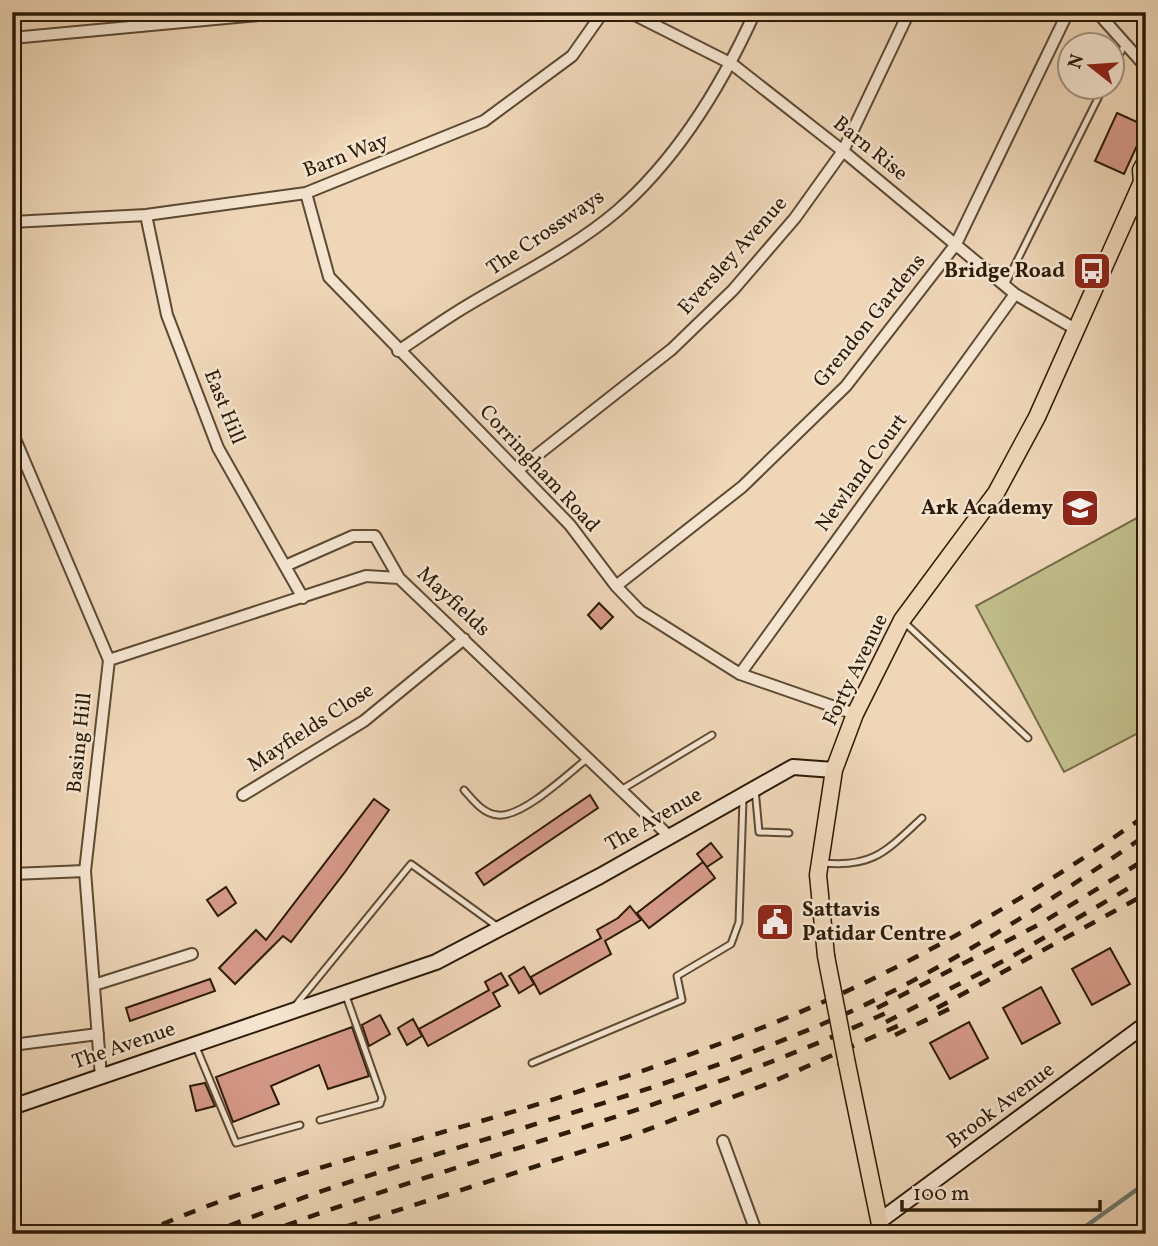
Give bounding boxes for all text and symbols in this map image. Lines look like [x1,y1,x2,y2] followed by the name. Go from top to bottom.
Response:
[1056,32,1126,102] north arrow
[1062,51,1091,72] text: N
[826,110,914,188] street label: Barn Rise
[299,126,393,186] street label: Barn Way
[481,183,611,283] street label: The Crossways
[672,190,794,322] street label: Eversley Avenue
[807,248,933,394] street label: Grendon Gardens
[1071,250,1113,292] bus stop icon: Bridge Road
[944,257,1065,286] place label: Bridge Road
[196,365,252,449] street label: East Hill
[472,399,606,539] street label: Corringham Road
[809,408,915,538] street label: Newland Court
[1059,487,1101,529] school or university icon: Ark Academy
[921,494,1053,523] place label: Ark Academy
[410,560,496,644] street label: Mayfields
[816,609,896,731] street label: Forty Avenue
[242,676,380,780] street label: Mayfields Close
[60,691,100,795] street label: Basing Hill
[600,781,708,859] street label: The Avenue
[802,896,947,949] place label: Sattavis Patidar Centre
[754,901,796,943] public building icon: Sattavis Patidar Centre
[69,1015,179,1077] street label: The Avenue
[941,1056,1061,1156] street label: Brook Avenue
[902,1169,1100,1213] scale bar
[913,1180,970,1209] text: 100 m

